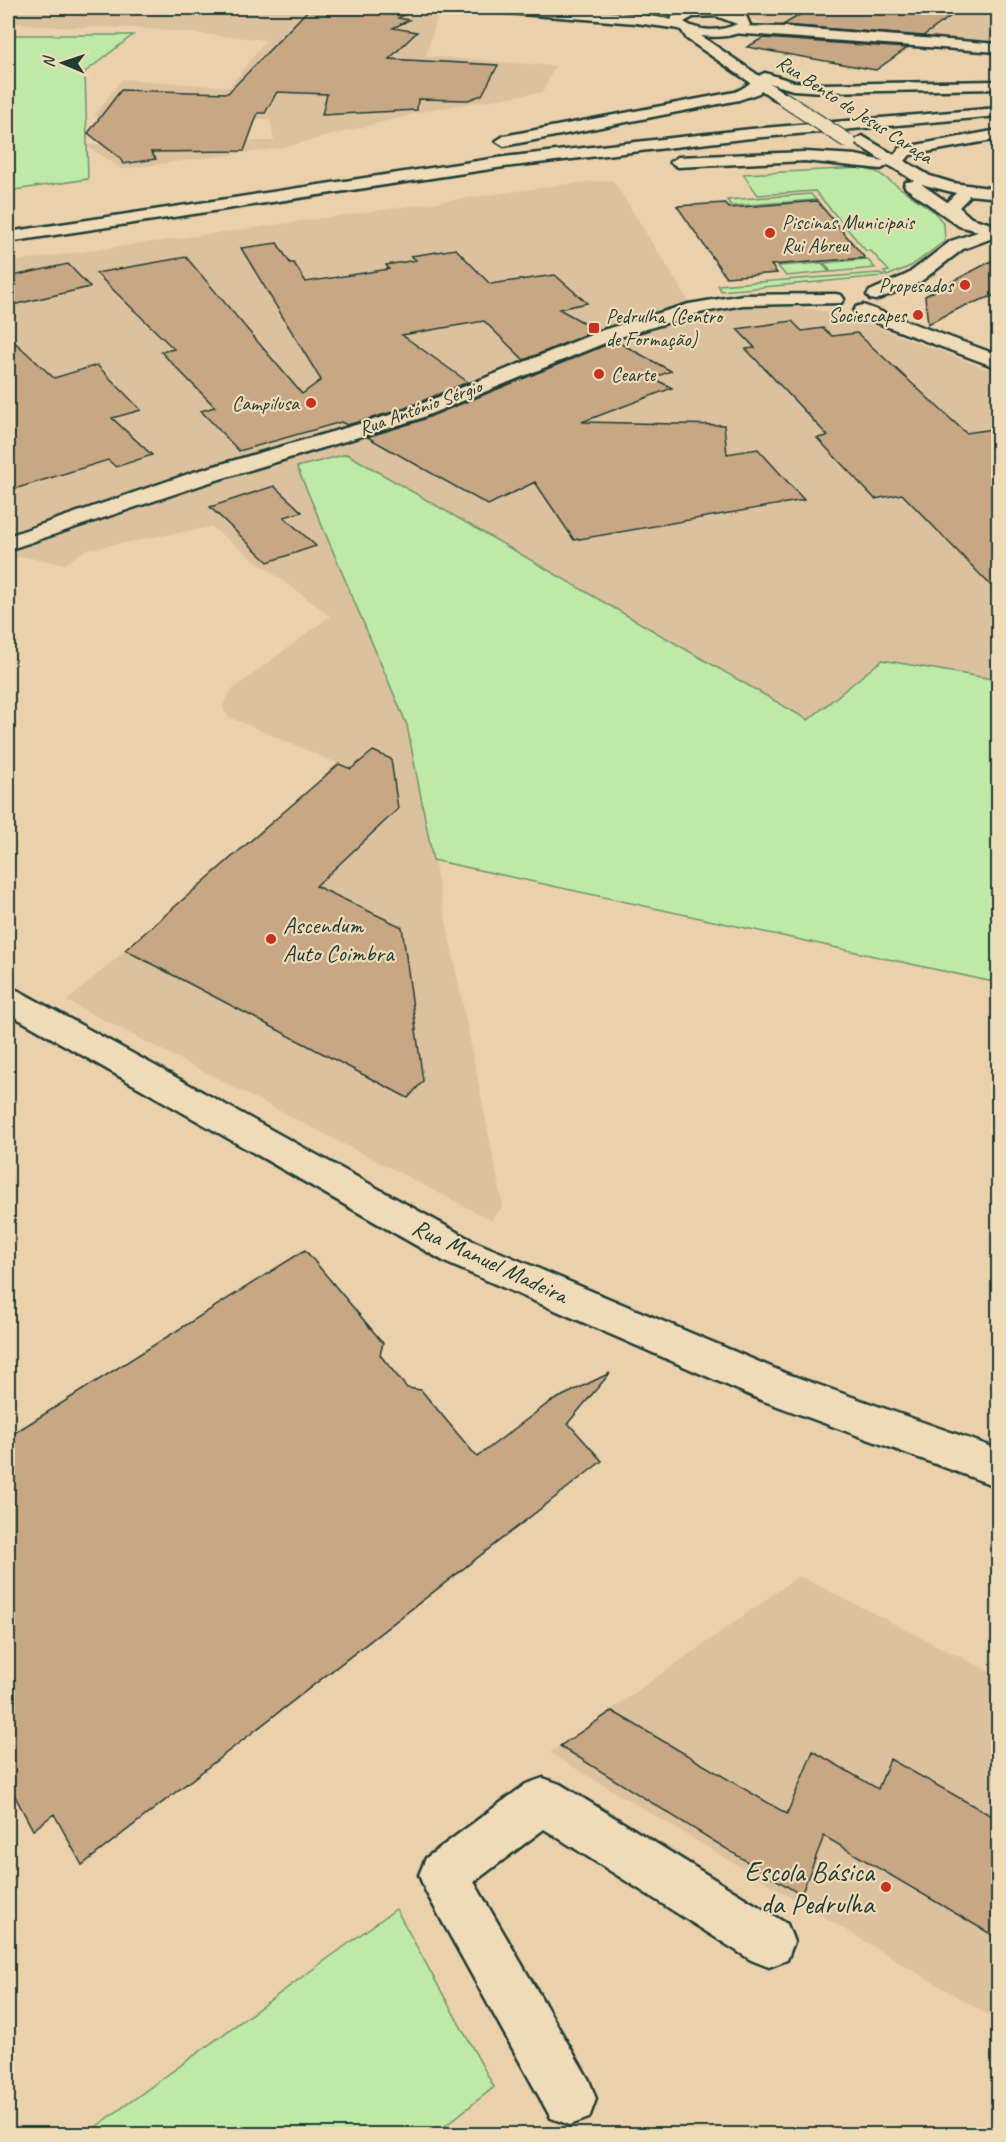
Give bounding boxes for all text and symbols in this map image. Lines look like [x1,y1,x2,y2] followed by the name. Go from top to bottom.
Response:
[33,33,93,93] north arrow
[772,50,939,170] street label: Rua Bento de Jesus Caraça
[39,54,59,68] text: N
[782,210,916,258] place label: Piscinas Municipais Rui Abreu
[763,226,777,240] marker: Piscinas Municipais Rui Abreu
[879,273,955,298] place label: Propesados
[958,278,972,292] marker: Propesados
[828,303,908,328] place label: Sociescapes
[606,304,724,352] place label: Pedrulha (Centro de Formação)
[911,308,925,322] marker: Sociescapes
[587,321,601,335] marker: Pedrulha (Centro de Formação)
[611,362,657,387] place label: Cearte
[592,367,606,381] marker: Cearte
[355,373,487,441] street label: Rua António Sérgio
[232,391,300,416] place label: Campilusa
[304,396,318,410] marker: Campilusa
[283,910,395,968] place label: Ascendum Auto Coimbra
[264,932,278,946] marker: Ascendum Auto Coimbra
[408,1212,574,1311] street label: Rua Manuel Madeira
[745,1854,876,1921] place label: Escola Básica da Pedrulha
[879,1880,893,1894] marker: Escola Básica da Pedrulha

